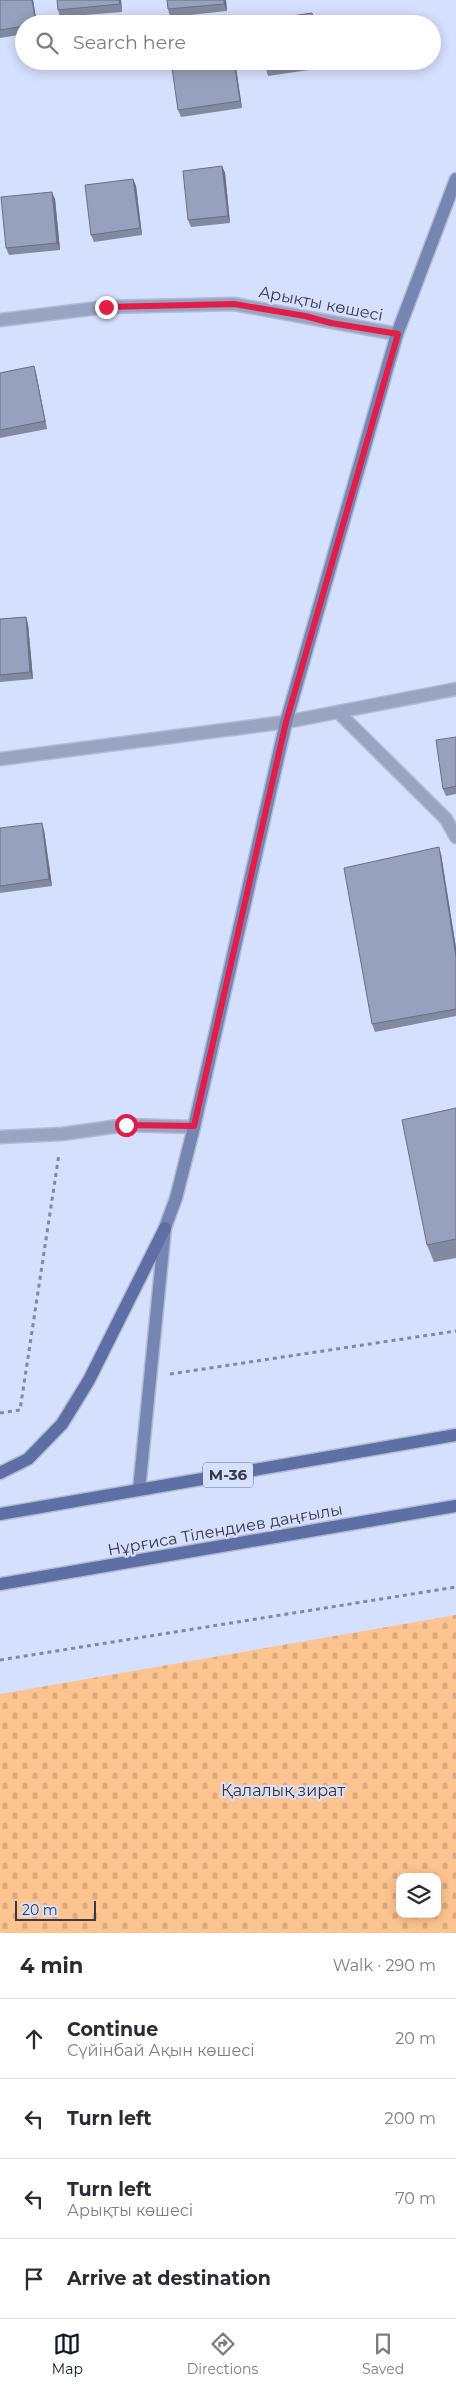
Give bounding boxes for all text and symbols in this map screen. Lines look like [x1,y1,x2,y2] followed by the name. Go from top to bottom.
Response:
[15,15,441,70] search box
[33,29,61,57] icon: search
[73,31,186,54] text: Search here
[257,282,385,325] street label: Арықты көшесі
[95,296,118,319] route end
[115,1114,138,1137] route start
[203,1462,253,1488] road number: M-36
[106,1499,344,1560] street label: Нұрғиса Тілендиев даңғылы
[221,1781,345,1800] park label: Қалалық зират
[396,1873,441,1918] map controls
[396,1873,441,1918] button: layers
[15,1898,96,1921] scale bar
[22,1901,58,1919] text: 20 m
[20,1953,83,1978] text: 4 min
[333,1956,436,1975] text: Walk · 290 m
[67,2018,158,2041] text: Continue
[20,2025,48,2053] icon: ahead
[395,2029,436,2048] text: 20 m
[67,2041,255,2060] text: Сүйінбай Ақын көшесі
[20,2105,48,2133] icon: left
[67,2107,152,2130] text: Turn left
[385,2109,436,2128] text: 200 m
[67,2178,152,2201] text: Turn left
[20,2185,48,2213] icon: left
[395,2189,436,2208] text: 70 m
[67,2201,193,2220] text: Арықты көшесі
[20,2265,48,2293] icon: arrive
[67,2267,271,2290] text: Arrive at destination
[52,2330,83,2378] tab: Map
[187,2330,258,2378] tab: Directions
[362,2330,404,2378] tab: Saved

